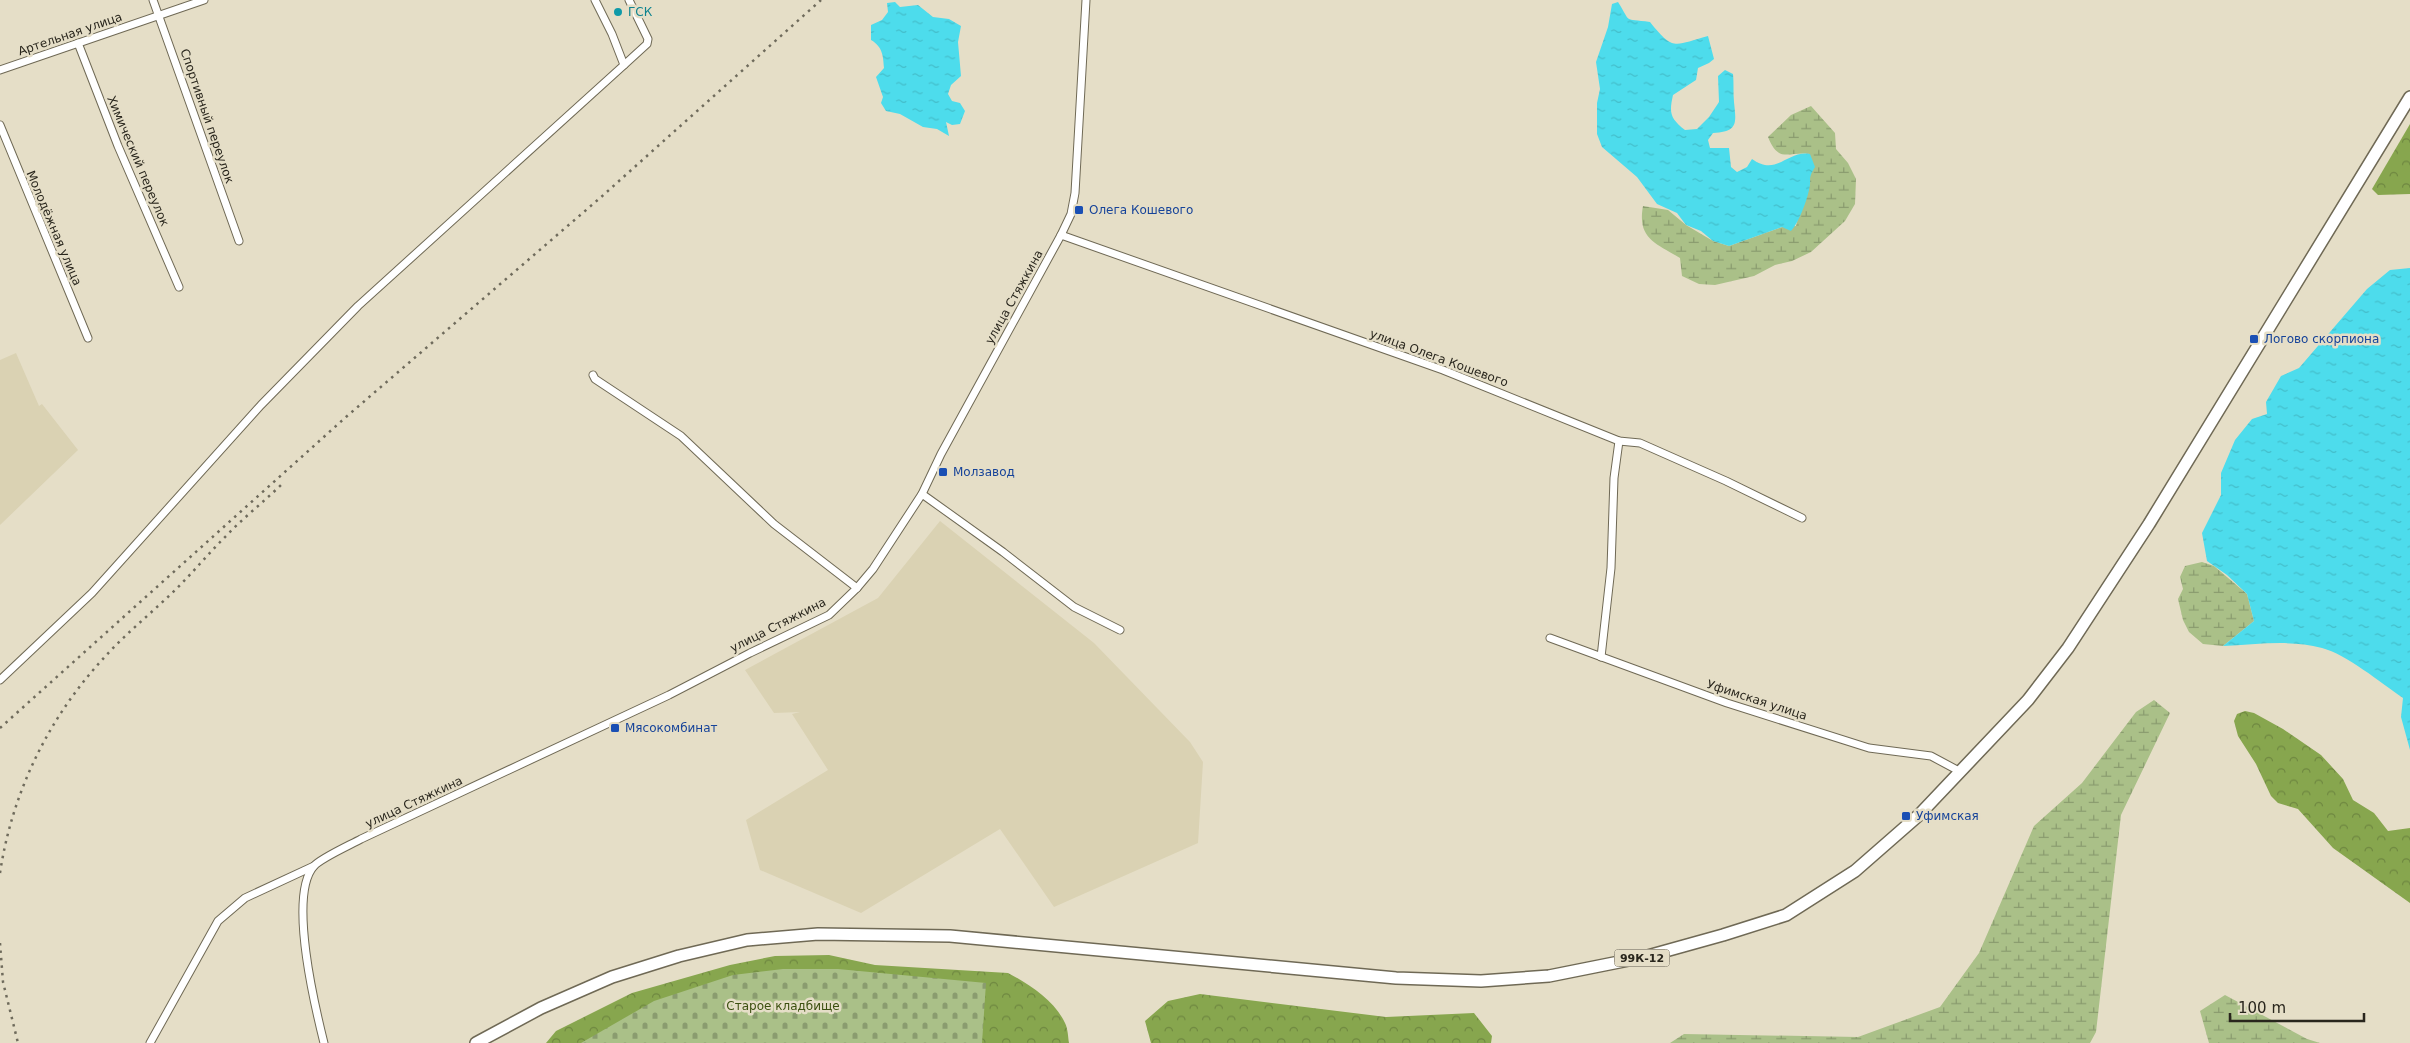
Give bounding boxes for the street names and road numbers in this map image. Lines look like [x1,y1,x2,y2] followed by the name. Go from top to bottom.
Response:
[16,10,124,58] street label: Артельная улица
[177,47,237,185] street label: Спортивный переулок
[104,94,172,228] street label: Химический переулок
[23,168,85,288] street label: Молодёжная улица
[982,247,1046,347] street label: улица Стяжкина
[1368,326,1510,390] street label: улица Олега Кошевого
[728,595,828,655] street label: улица Стяжкина
[1705,677,1809,723] street label: Уфимская улица
[363,773,465,831] street label: улица Стяжкина
[1614,950,1670,966] road number: 99К-12

